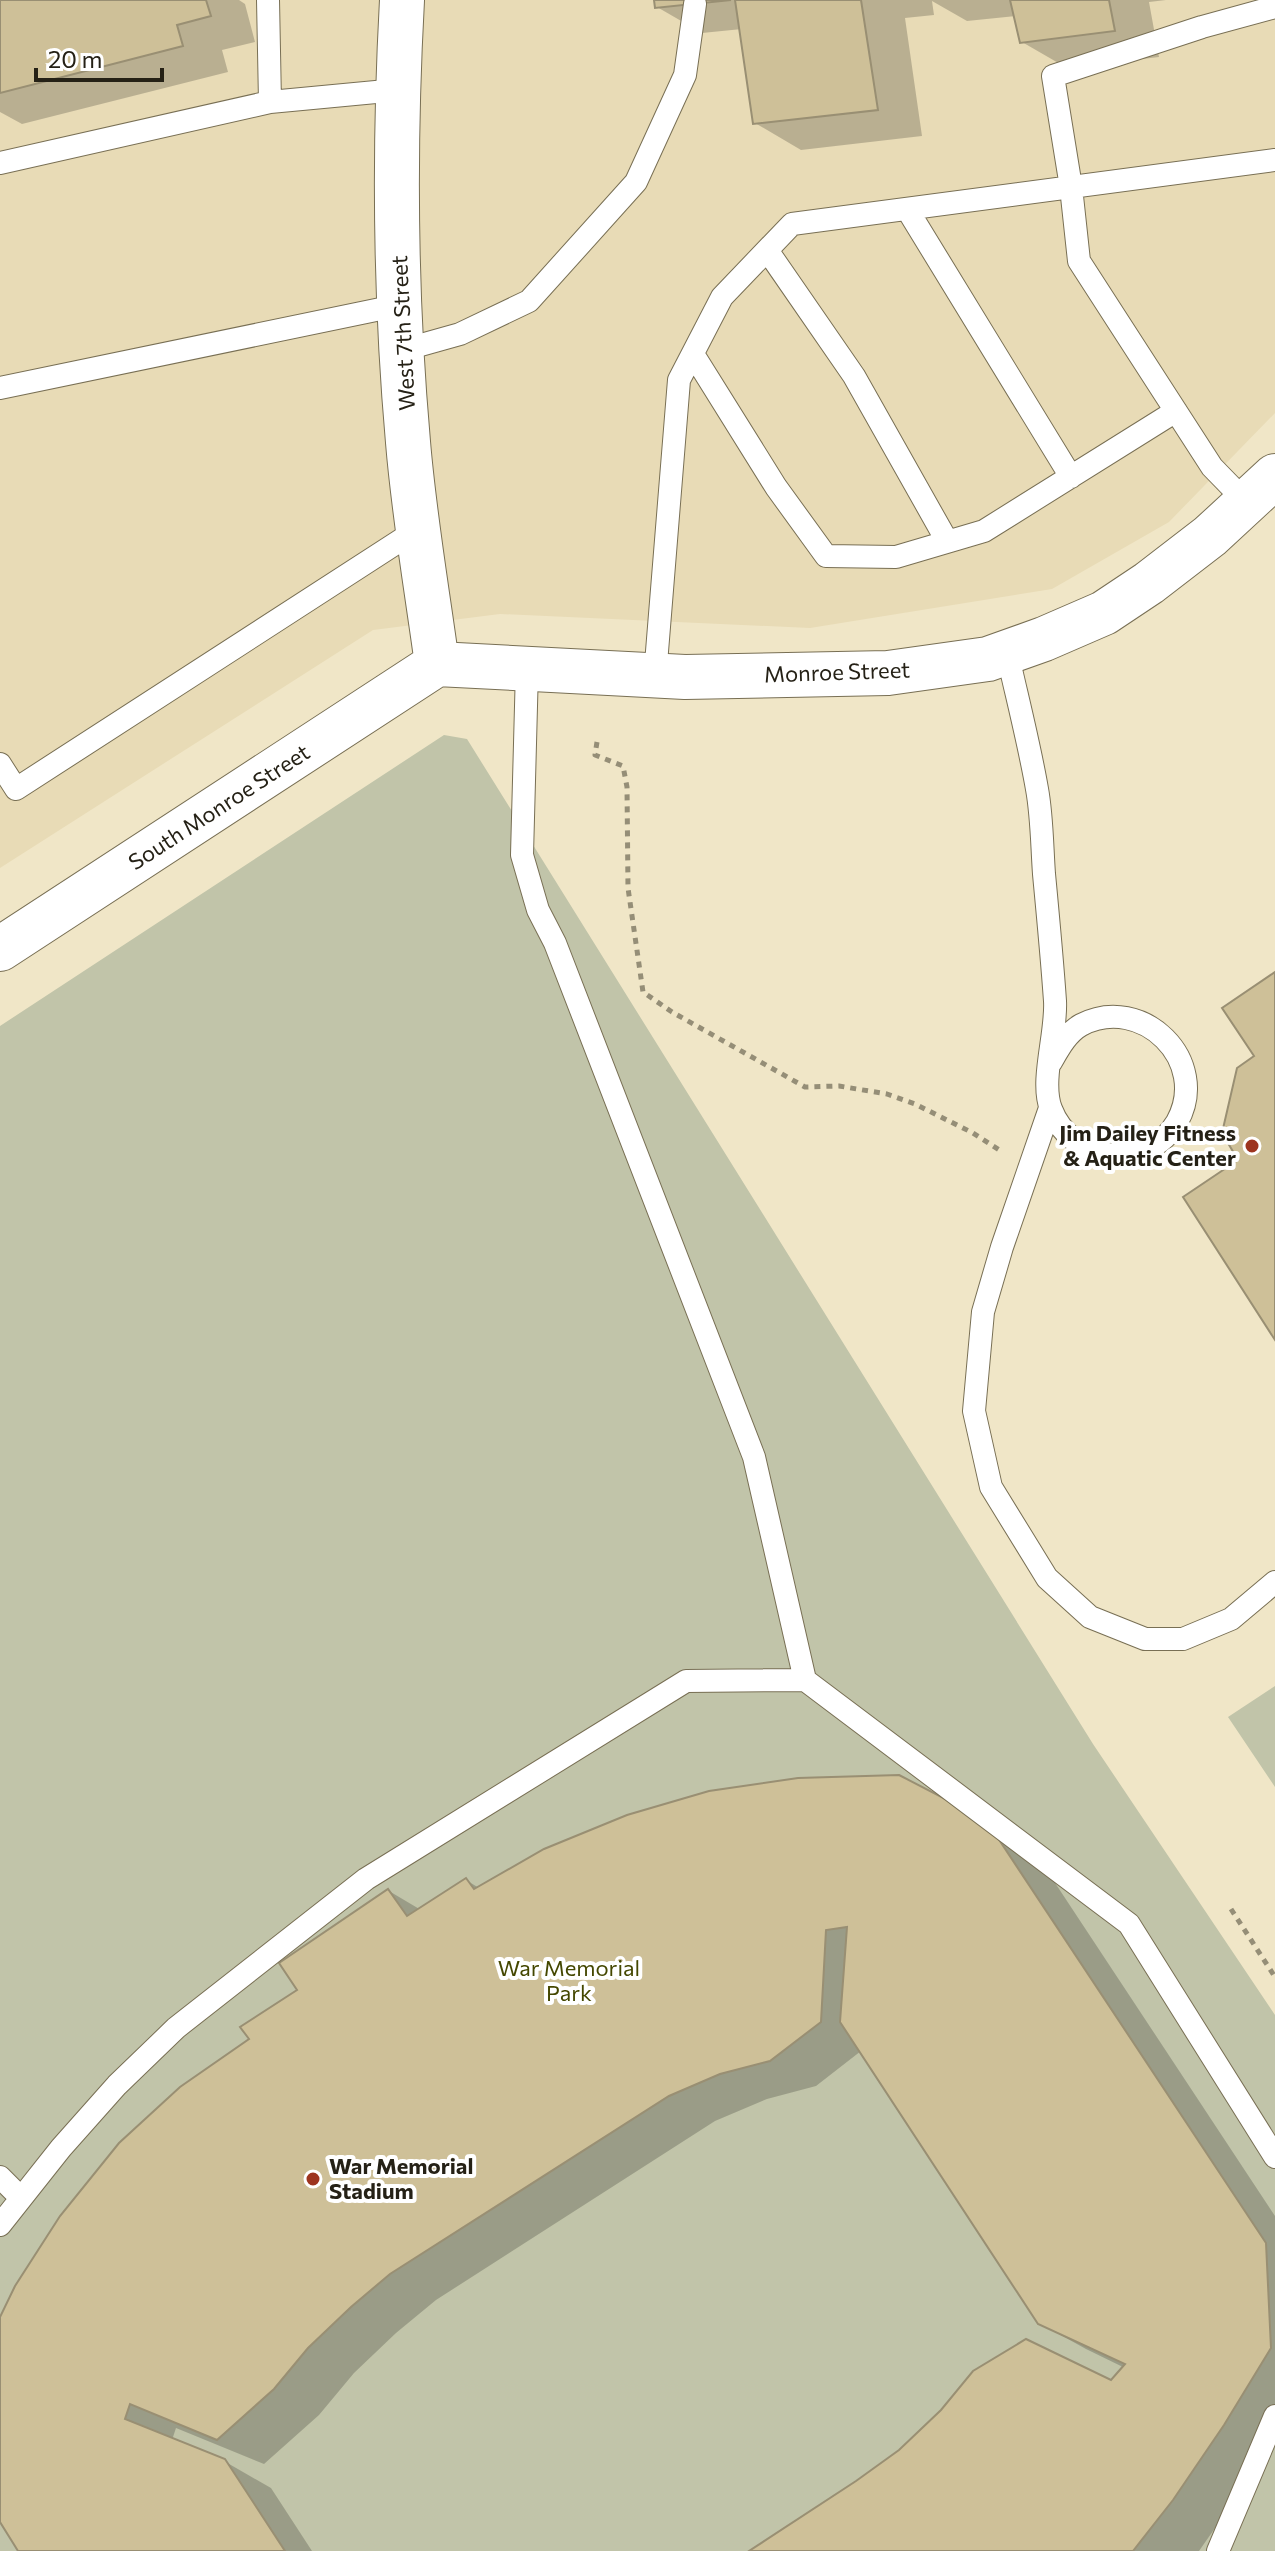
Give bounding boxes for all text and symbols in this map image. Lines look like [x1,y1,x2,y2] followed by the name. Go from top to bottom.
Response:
[36,32,162,82] scale bar
[48,44,102,73] text: 20 m
[385,255,420,411] street label: West 7th Street
[763,655,911,688] street label: Monroe Street
[123,738,314,875] street label: South Monroe Street
[1059,1119,1236,1171] place label: Jim Dailey Fitness & Aquatic Center
[1243,1137,1261,1155] marker: Jim Dailey Fitness & Aquatic Center
[498,1954,640,2006] park label: War Memorial Park
[329,2152,473,2204] place label: War Memorial Stadium
[304,2170,322,2188] marker: War Memorial Stadium

